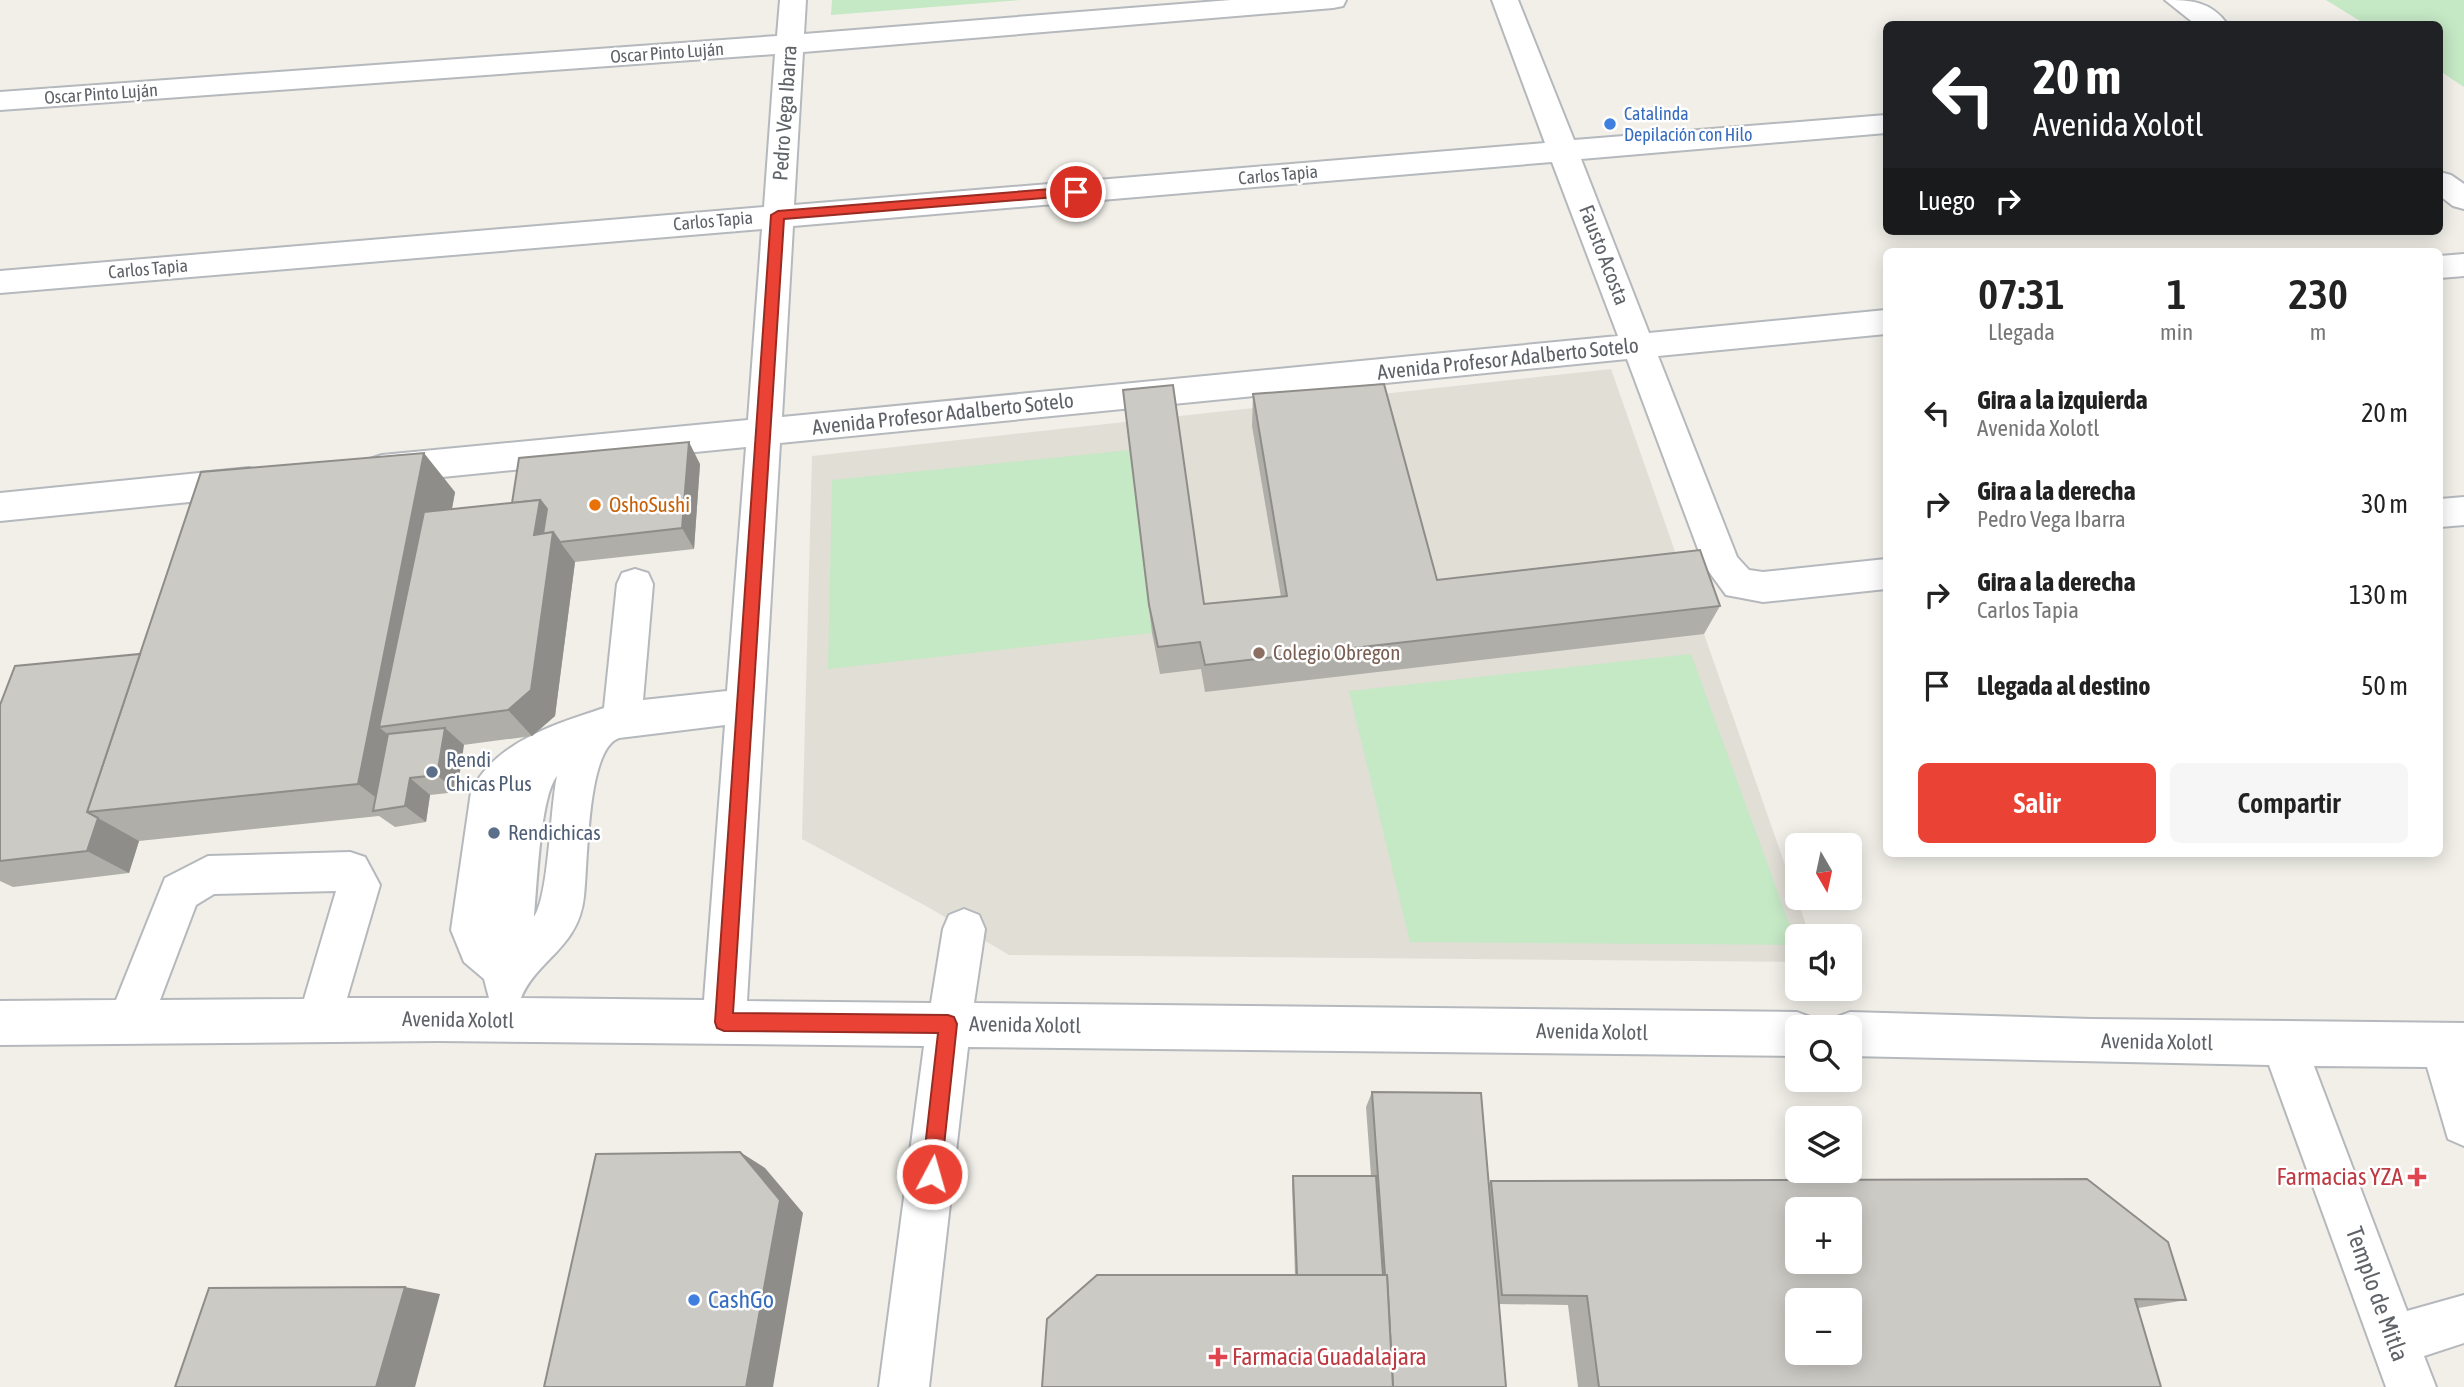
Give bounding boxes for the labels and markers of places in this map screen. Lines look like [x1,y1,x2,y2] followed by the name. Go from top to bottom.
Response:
[1624,103,1752,145] place label: Catalinda Depilación con Hilo
[1602,116,1618,132] marker: Catalinda Depilación con Hilo
[1046,162,1106,222] pin
[609,492,690,516] place label: OshoSushi
[587,497,603,513] marker: OshoSushi
[1273,640,1400,664] place label: Colegio Obregon
[1251,645,1267,661] marker: Colegio Obregon
[446,747,532,795] place label: Rendi Chicas Plus
[424,764,440,780] marker: Rendi Chicas Plus
[508,820,601,844] place label: Rendichicas
[486,825,502,841] marker: Rendichicas
[2277,1163,2403,1190] place label: Farmacias YZA
[2409,1169,2425,1185] marker: Farmacias YZA
[708,1286,774,1313] place label: CashGo
[686,1292,702,1308] marker: CashGo
[1232,1343,1427,1370] place label: Farmacia Guadalajara
[1210,1349,1226,1365] marker: Farmacia Guadalajara

